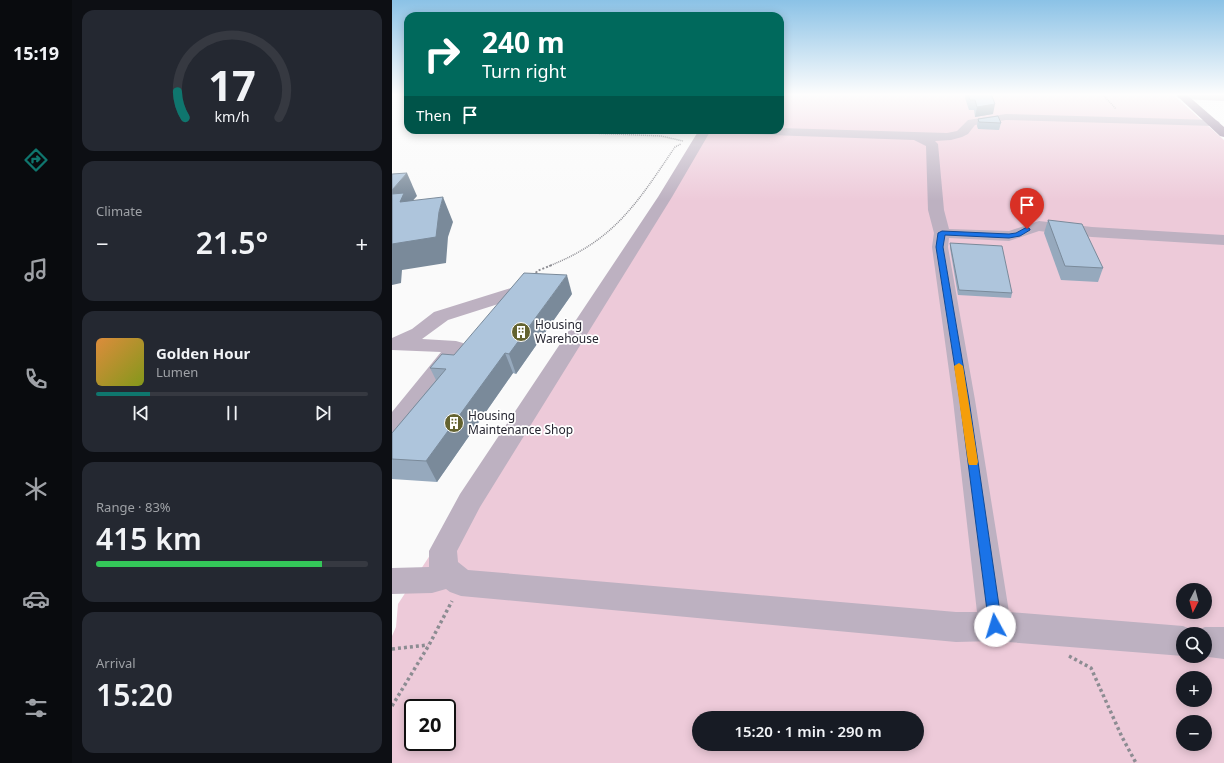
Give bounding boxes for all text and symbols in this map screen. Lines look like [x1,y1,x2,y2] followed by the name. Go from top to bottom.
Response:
[482,23,565,61] text: 240 m
[416,28,468,80] icon: right
[13,41,59,65] text: 15:19
[208,57,256,113] text: 17
[482,59,566,83] text: Turn right
[459,104,481,126] icon: arrive
[416,105,451,125] text: Then
[214,107,250,126] text: km/h
[22,146,50,174] icon: directions
[1010,188,1044,229] pin
[1016,194,1038,216] icon: arrive
[96,202,142,220] text: Climate
[196,222,268,263] text: 21.5°
[96,228,109,258] text: −
[355,228,368,258] text: +
[22,256,50,284] icon: music
[535,316,599,347] place label: Housing Warehouse
[510,321,532,343] building icon: Housing Warehouse
[156,343,250,363] text: Golden Hour
[156,363,198,381] text: Lumen
[22,365,50,393] icon: phone
[130,402,152,424] icon: previous
[221,402,243,424] icon: pause
[312,402,334,424] icon: next
[468,407,573,438] place label: Housing Maintenance Shop
[443,412,465,434] building icon: Housing Maintenance Shop
[22,475,50,503] icon: climate
[96,498,171,516] text: Range · 83%
[96,518,202,559] text: 415 km
[1176,583,1212,619] north arrow
[1176,583,1212,751] map controls
[22,585,50,613] icon: car
[974,605,1016,647] position arrow
[1176,627,1212,663] button: search
[96,654,136,672] text: Arrival
[1176,671,1212,707] button: +
[96,674,173,715] text: 15:20
[22,694,50,722] icon: filters
[404,699,456,751] speed limit sign: 20
[1176,715,1212,751] button: −
[734,721,882,741] text: 15:20 · 1 min · 290 m

